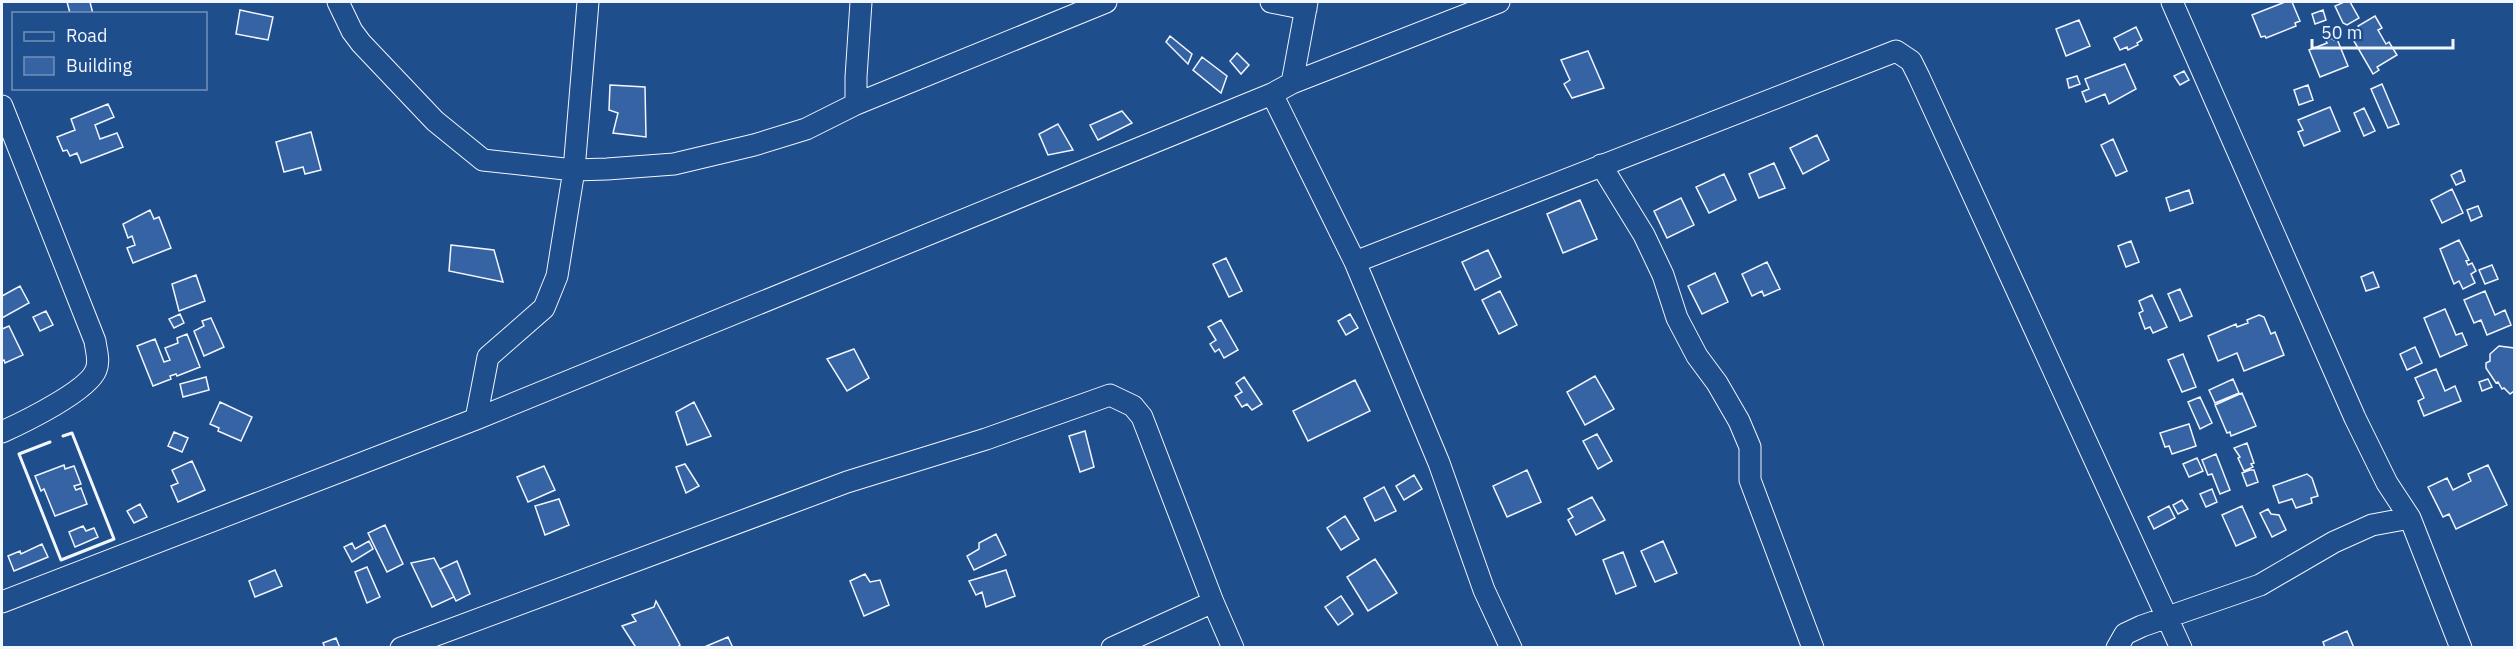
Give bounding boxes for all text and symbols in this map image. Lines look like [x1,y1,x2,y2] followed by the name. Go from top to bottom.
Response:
[12,12,207,90] legend
[2312,12,2453,50] scale bar
[2321,21,2363,44] text: 50 m
[66,24,107,47] text: Road
[66,54,133,77] text: Building

